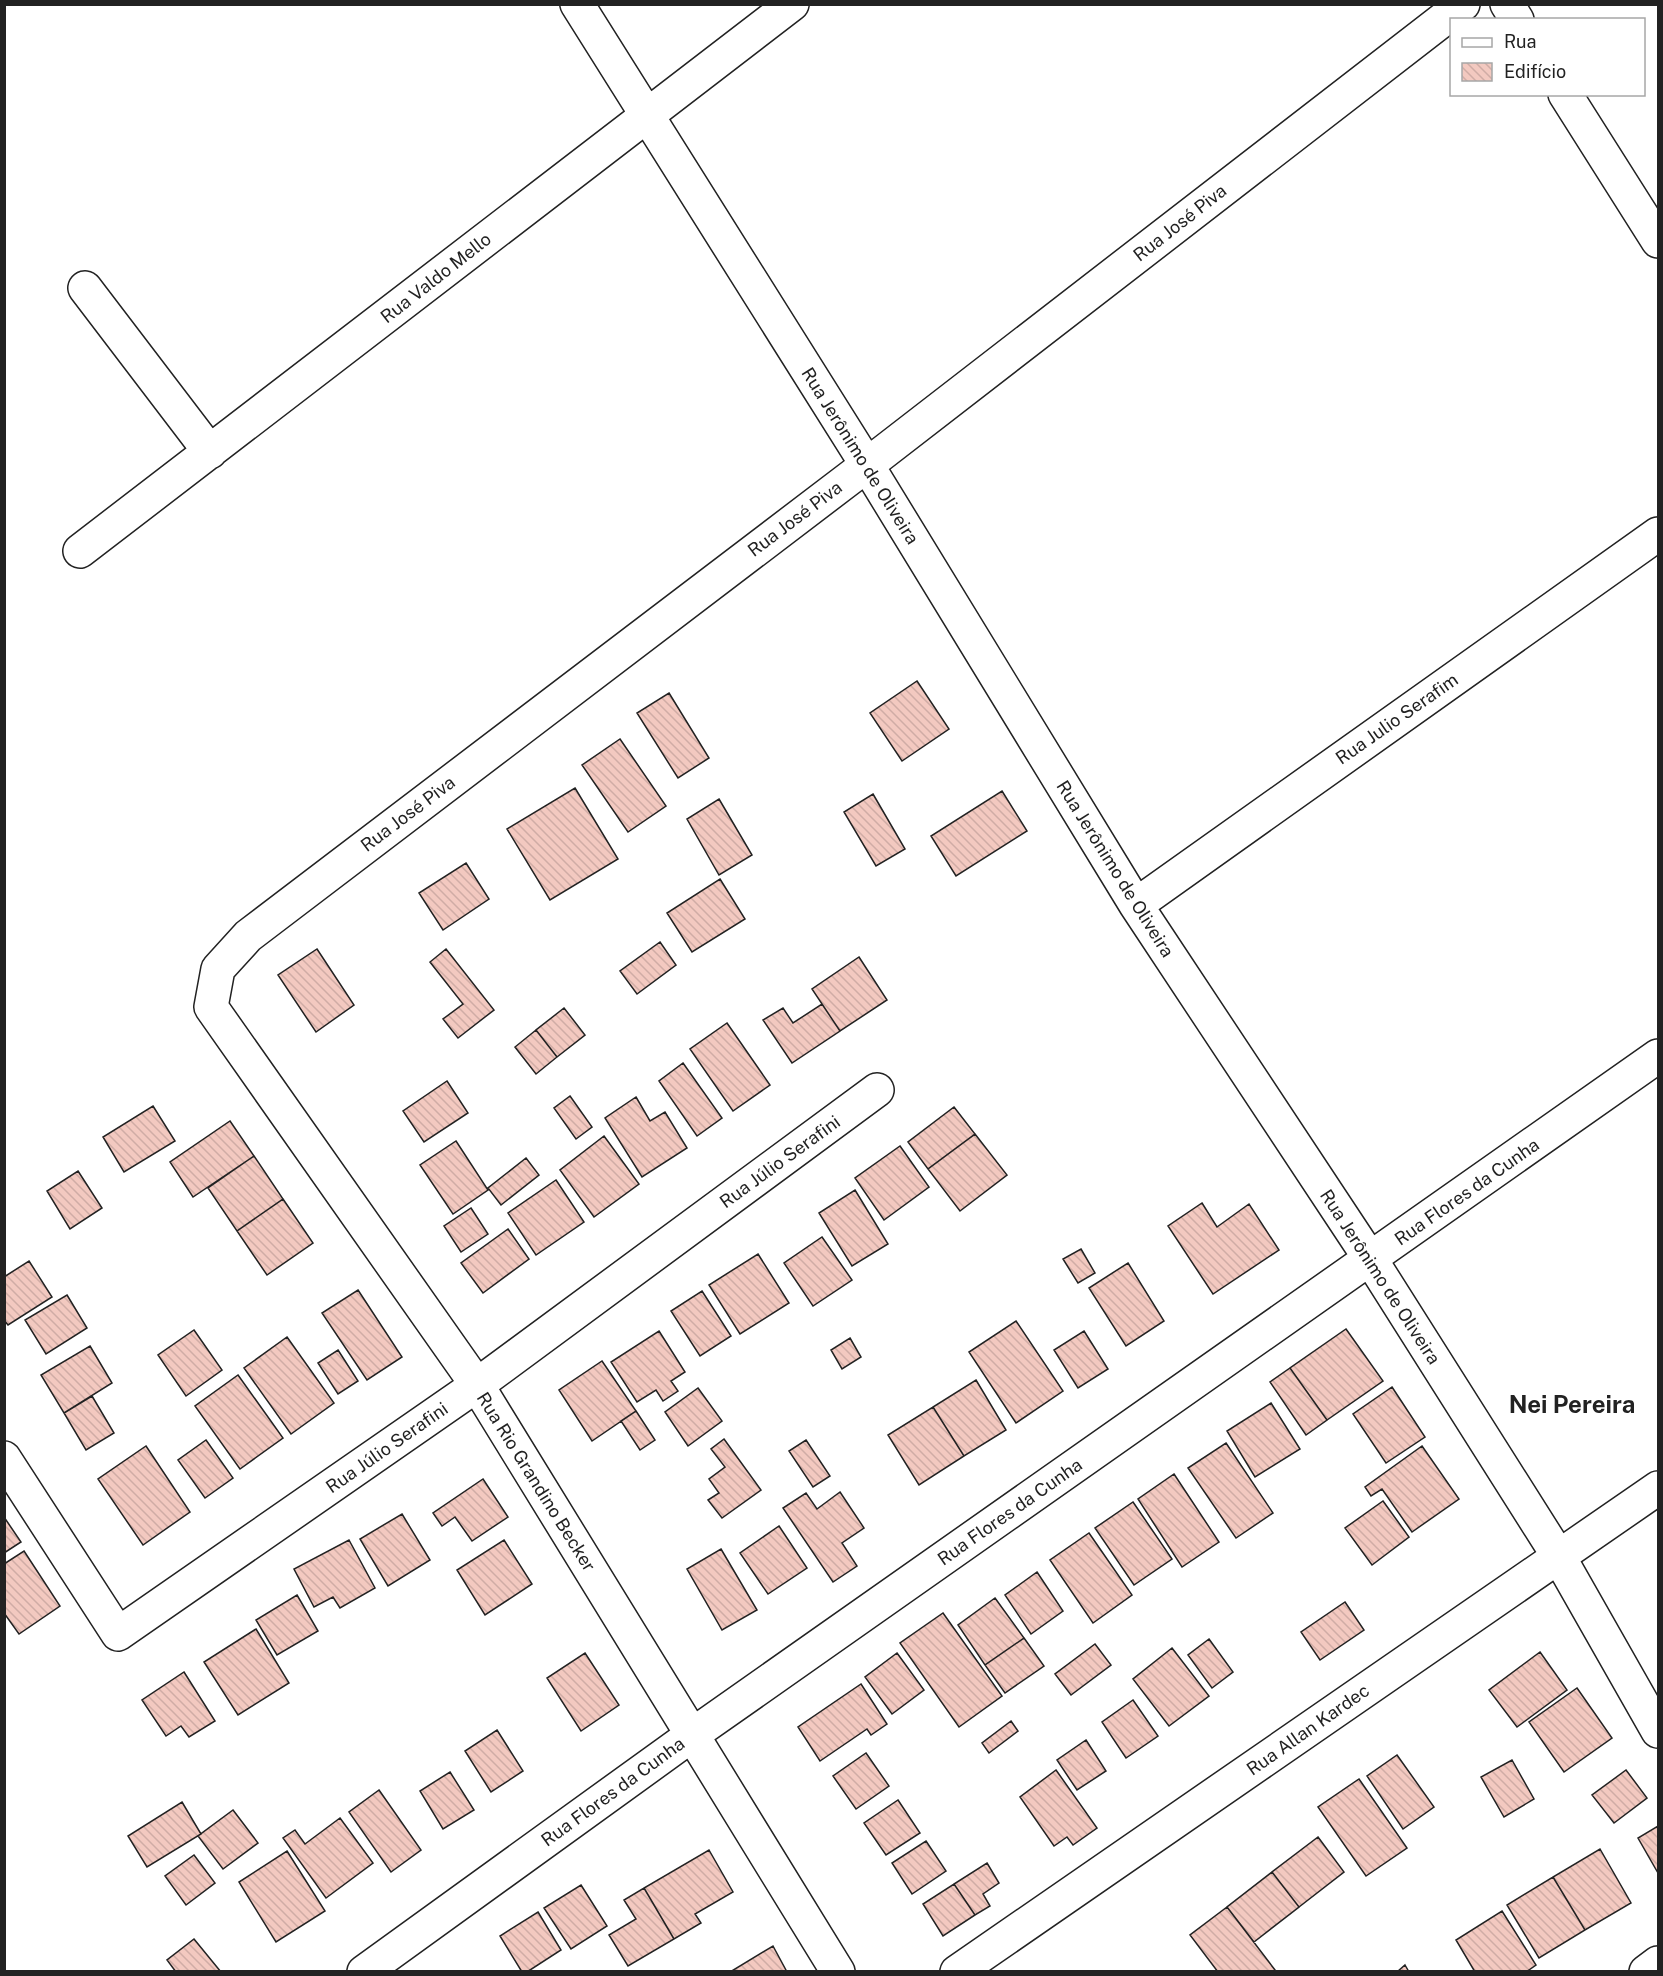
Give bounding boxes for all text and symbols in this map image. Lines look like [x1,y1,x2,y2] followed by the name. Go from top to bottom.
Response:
[1450,18,1645,96] legend
[1504,31,1536,52] text: Rua
[1504,61,1566,82] text: Edifício
[1129,180,1230,265] street label: Rua José Piva
[376,228,495,327] street label: Rua Valdo Mello
[797,364,923,548] street label: Rua Jerônimo de Oliveira
[744,476,846,561] street label: Rua José Piva
[1332,669,1462,769] street label: Rua Julio Serafim
[357,771,459,856] street label: Rua José Piva
[1052,777,1178,961] street label: Rua Jerônimo de Oliveira
[715,1111,844,1212] street label: Rua Júlio Serafini
[1390,1134,1543,1249] street label: Rua Flores da Cunha
[1316,1185,1445,1368] street label: Rua Jerônimo de Oliveira
[473,1388,600,1575] street label: Rua Rio Grandino Becker
[1509,1390,1635,1418] district label: Nei Pereira
[322,1398,452,1497] street label: Rua Júlio Serafini
[933,1454,1086,1569] street label: Rua Flores da Cunha
[1242,1680,1373,1780] street label: Rua Allan Kardec
[537,1733,688,1851] street label: Rua Flores da Cunha

